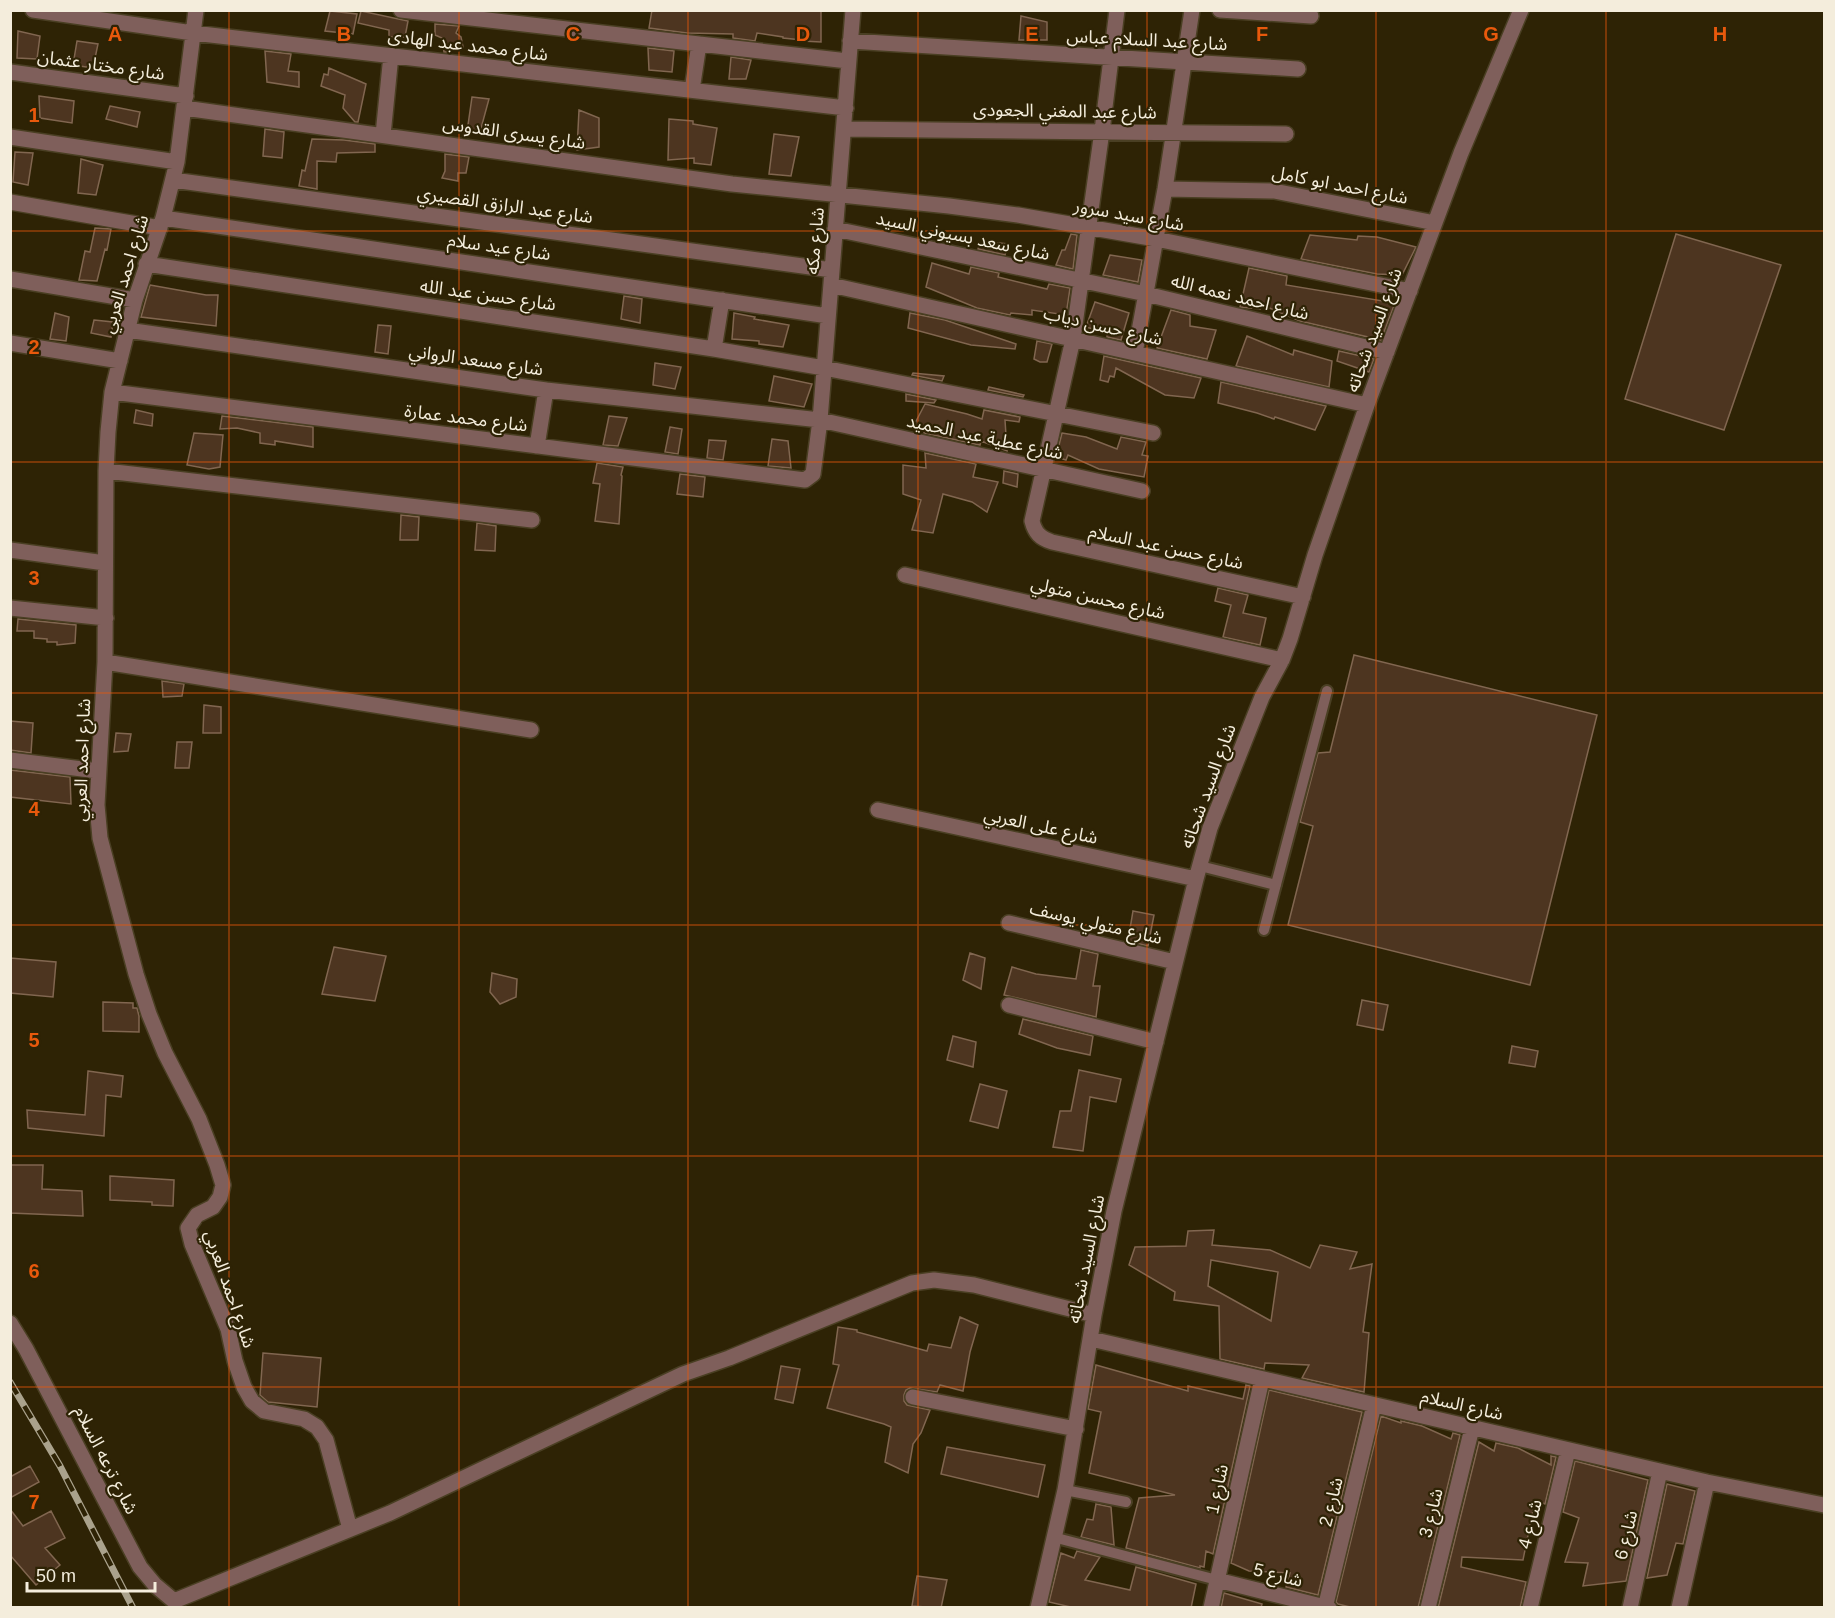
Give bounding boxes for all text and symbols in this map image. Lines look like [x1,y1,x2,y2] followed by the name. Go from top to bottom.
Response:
[108,23,122,45] text: A
[337,23,351,45] text: B
[566,23,580,45] text: C
[796,23,810,45] text: D
[1025,23,1039,45] text: E
[1256,23,1268,45] text: F
[1483,23,1499,45] text: G
[1713,23,1727,45] text: H
[386,25,549,69] street label: شارع محمد عبد الهادى
[1066,26,1228,58] street label: شارع عبد السلام عباس
[36,46,166,88] street label: شارع مختار عثمان
[973,99,1157,127] street label: شارع عبد المغني الجعودى
[28,104,40,126] text: 1
[441,113,587,157] street label: شارع يسرى القدوس
[1270,162,1410,212] street label: شارع احمد ابو كامل
[415,183,594,231] street label: شارع عبد الرازق القصيري
[1071,195,1186,238] street label: شارع سيد سرور
[802,207,832,276] street label: شارع مكه
[873,208,1052,268] street label: شارع سعد بسيوني السيد
[97,212,156,337] street label: شارع احمد العربي
[446,230,552,268] street label: شارع عيد سلام
[1342,265,1409,396] street label: شارع السيد شحاته
[1168,270,1311,328] street label: شارع احمد نعمه الله
[418,276,557,318] street label: شارع حسن عبد الله
[1041,303,1164,353] street label: شارع حسن دياب
[28,336,40,358] text: 2
[407,341,544,383] street label: شارع مسعد الرواني
[403,401,529,439] street label: شارع محمد عمارة
[904,411,1065,467] street label: شارع عطية عبد الحميد
[1086,521,1245,577] street label: شارع حسن عبد السلام
[28,567,40,589] text: 3
[1028,573,1167,627] street label: شارع محسن متولي
[70,698,98,822] street label: شارع احمد العربي
[1176,721,1243,852] street label: شارع السيد شحاته
[28,798,40,820] text: 4
[981,804,1100,852] street label: شارع على العربي
[1027,898,1164,952] street label: شارع متولي يوسف
[28,1029,40,1051] text: 5
[1064,1193,1112,1326] street label: شارع السيد شحاته
[197,1228,259,1352] street label: شارع احمد العربي
[28,1260,40,1282] text: 6
[1418,1386,1505,1428] street label: شارع السلام
[67,1403,142,1519] street label: شارع ترعه السلام
[1202,1462,1236,1516] street label: شارع 1
[1315,1475,1351,1530] street label: شارع 2
[1415,1486,1451,1541] street label: شارع 3
[28,1491,40,1513] text: 7
[1514,1497,1550,1552] street label: شارع 4
[1611,1508,1645,1563] street label: شارع 6
[27,1555,154,1593] scale bar
[1250,1559,1305,1595] street label: شارع 5
[36,1566,76,1586] text: 50 m

